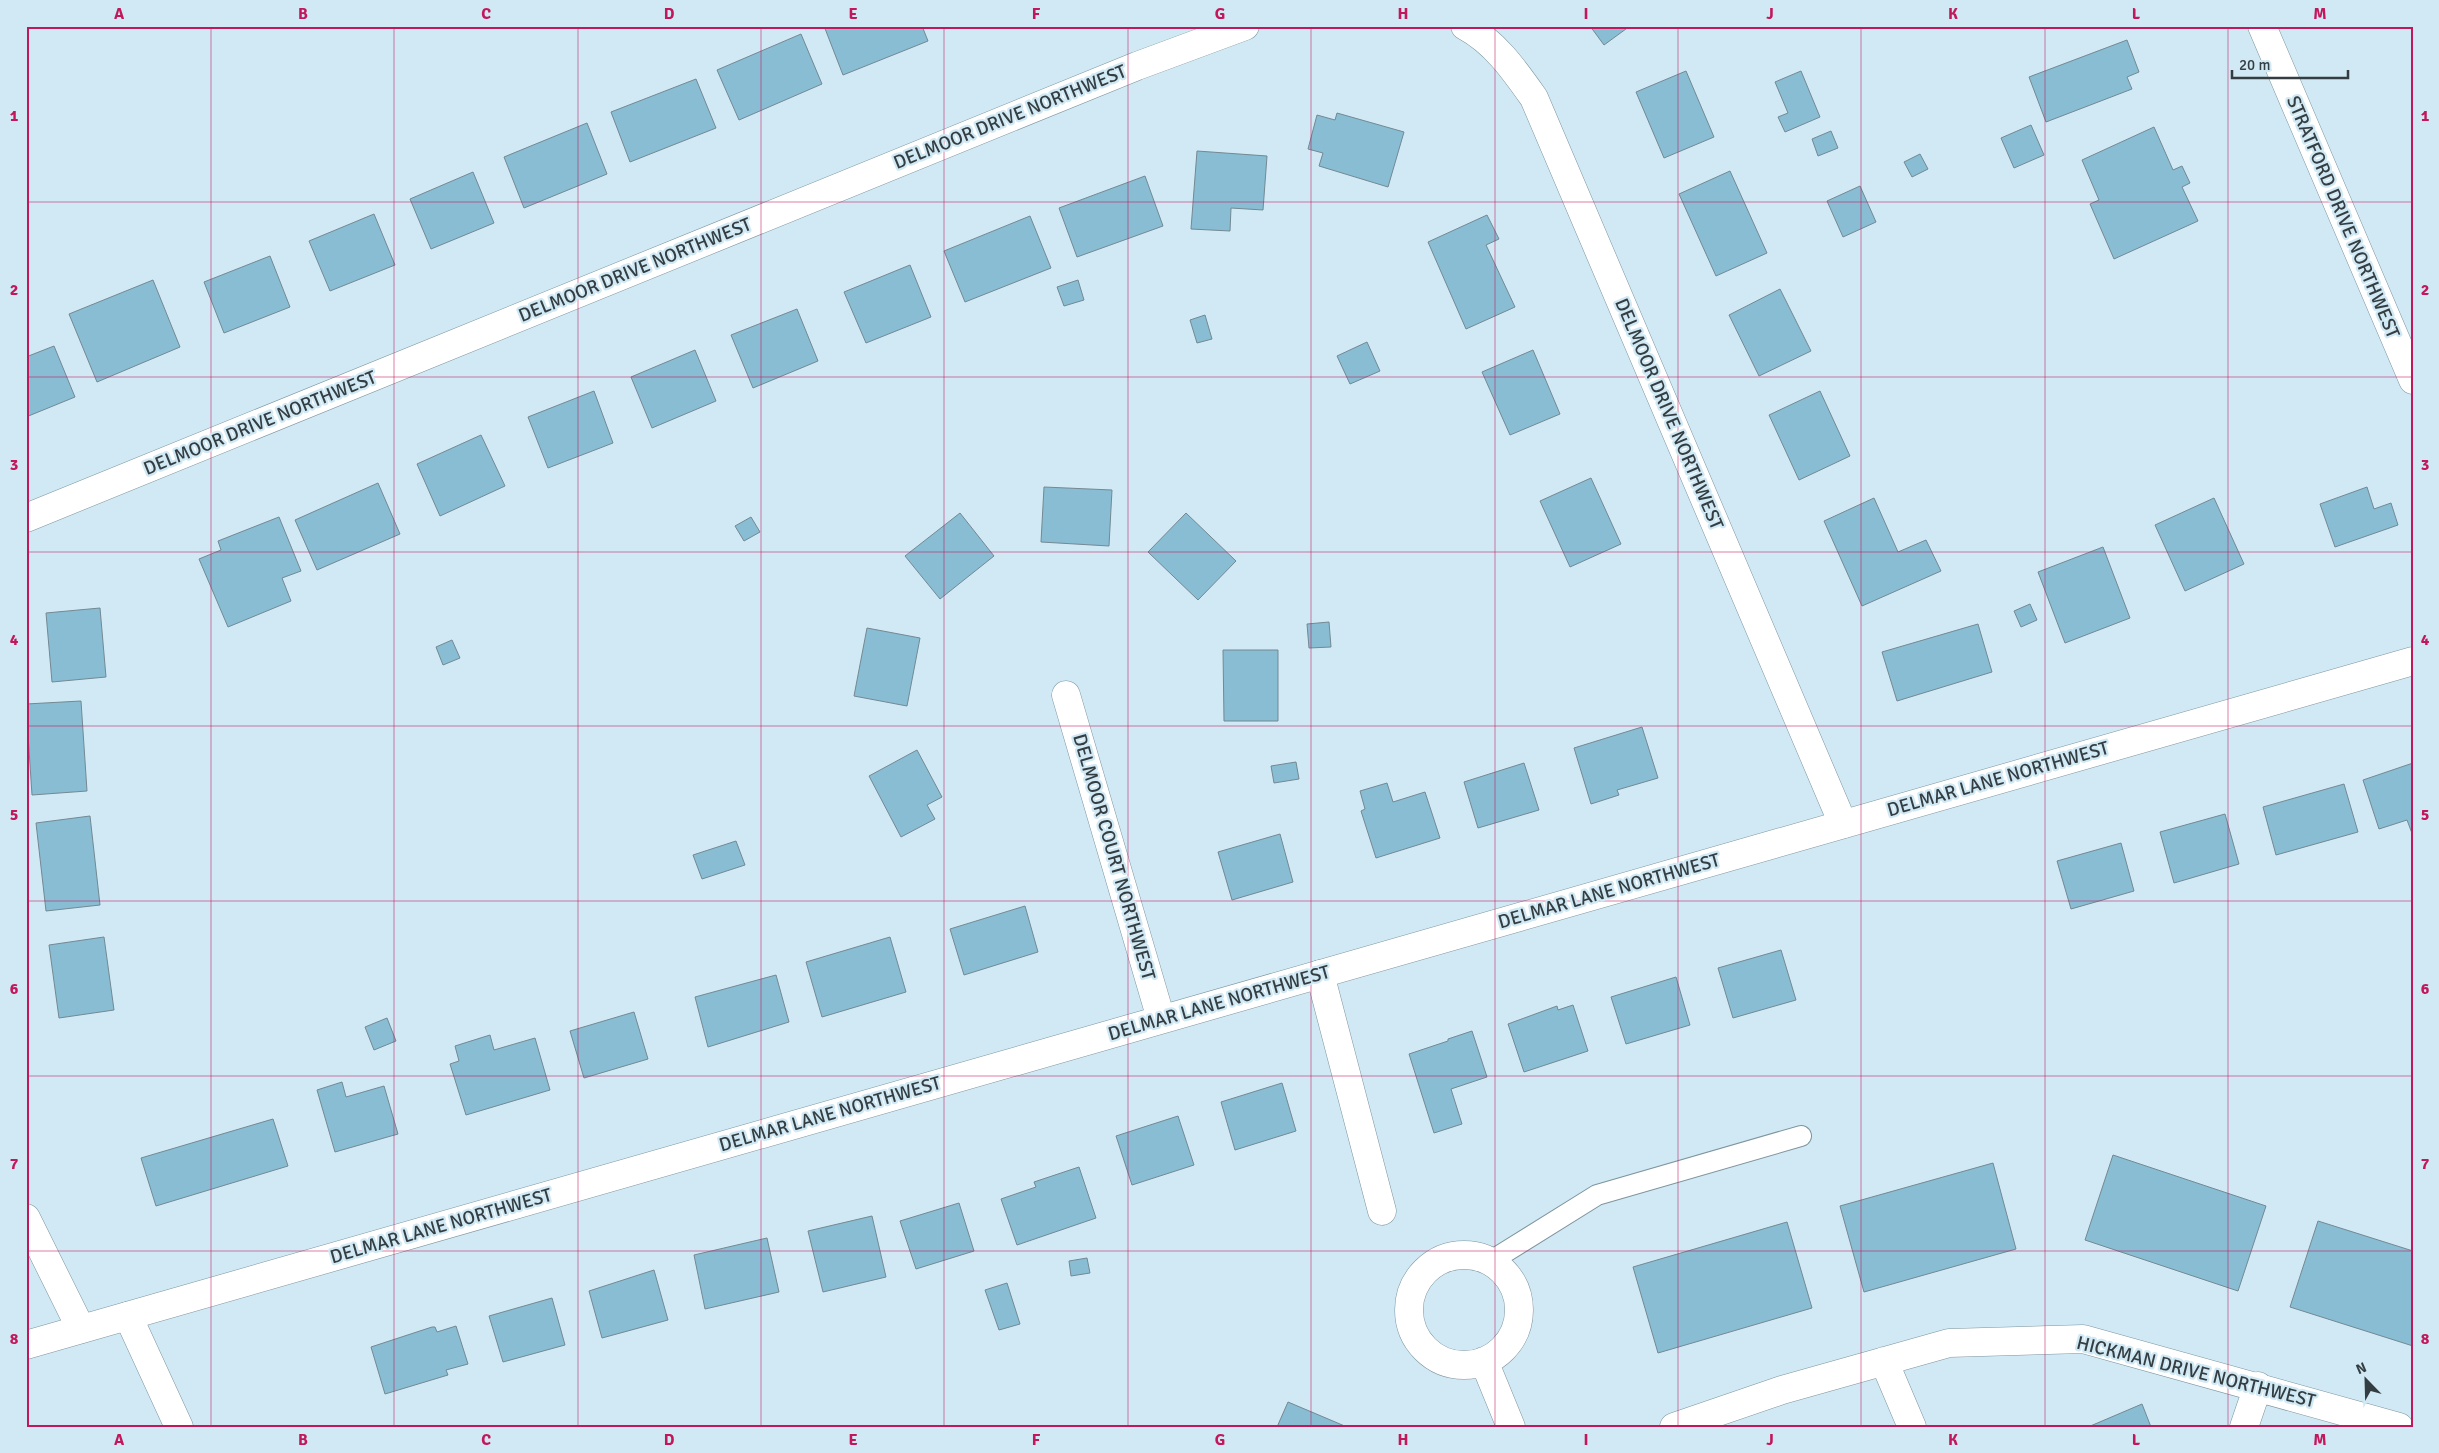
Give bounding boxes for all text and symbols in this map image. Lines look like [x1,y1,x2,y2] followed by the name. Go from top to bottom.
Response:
[114,4,125,24] text: A
[298,4,308,24] text: B
[481,4,491,24] text: C
[664,4,675,24] text: D
[848,4,858,24] text: E
[1032,4,1041,24] text: F
[1215,4,1225,24] text: G
[1398,4,1408,24] text: H
[1583,4,1589,24] text: I
[1766,4,1774,24] text: J
[1948,4,1958,24] text: K
[2132,4,2141,24] text: L
[2313,4,2327,24] text: M
[2232,48,2348,80] scale bar
[2239,56,2270,74] text: 20 m
[890,59,1130,175] street label: DELMOOR DRIVE NORTHWEST
[2281,92,2405,342] street label: STRATFORD DRIVE NORTHWEST
[10,106,19,126] text: 1
[2421,106,2430,126] text: 1
[515,212,755,328] street label: DELMOOR DRIVE NORTHWEST
[10,280,18,300] text: 2
[2421,280,2429,300] text: 2
[1609,295,1729,534] street label: DELMOOR DRIVE NORTHWEST
[140,365,380,481] street label: DELMOOR DRIVE NORTHWEST
[10,455,18,475] text: 3
[2421,455,2429,475] text: 3
[10,630,19,650] text: 4
[2421,630,2430,650] text: 4
[1067,731,1161,983] street label: DELMOOR COURT NORTHWEST
[1884,736,2112,822] street label: DELMAR LANE NORTHWEST
[10,805,18,825] text: 5
[2421,805,2429,825] text: 5
[1495,848,1723,934] street label: DELMAR LANE NORTHWEST
[1105,960,1333,1046] street label: DELMAR LANE NORTHWEST
[10,979,19,999] text: 6
[2421,979,2430,999] text: 6
[716,1071,944,1157] street label: DELMAR LANE NORTHWEST
[10,1154,19,1174] text: 7
[2421,1154,2430,1174] text: 7
[327,1183,555,1269] street label: DELMAR LANE NORTHWEST
[10,1329,19,1349] text: 8
[2421,1329,2430,1349] text: 8
[2074,1331,2319,1413] street label: HICKMAN DRIVE NORTHWEST
[2342,1356,2392,1406] north arrow
[2353,1359,2369,1378] text: N
[114,1430,125,1450] text: A
[298,1430,308,1450] text: B
[481,1430,491,1450] text: C
[664,1430,675,1450] text: D
[848,1430,858,1450] text: E
[1032,1430,1041,1450] text: F
[1215,1430,1225,1450] text: G
[1398,1430,1408,1450] text: H
[1583,1430,1589,1450] text: I
[1766,1430,1774,1450] text: J
[1948,1430,1958,1450] text: K
[2132,1430,2141,1450] text: L
[2313,1430,2327,1450] text: M

